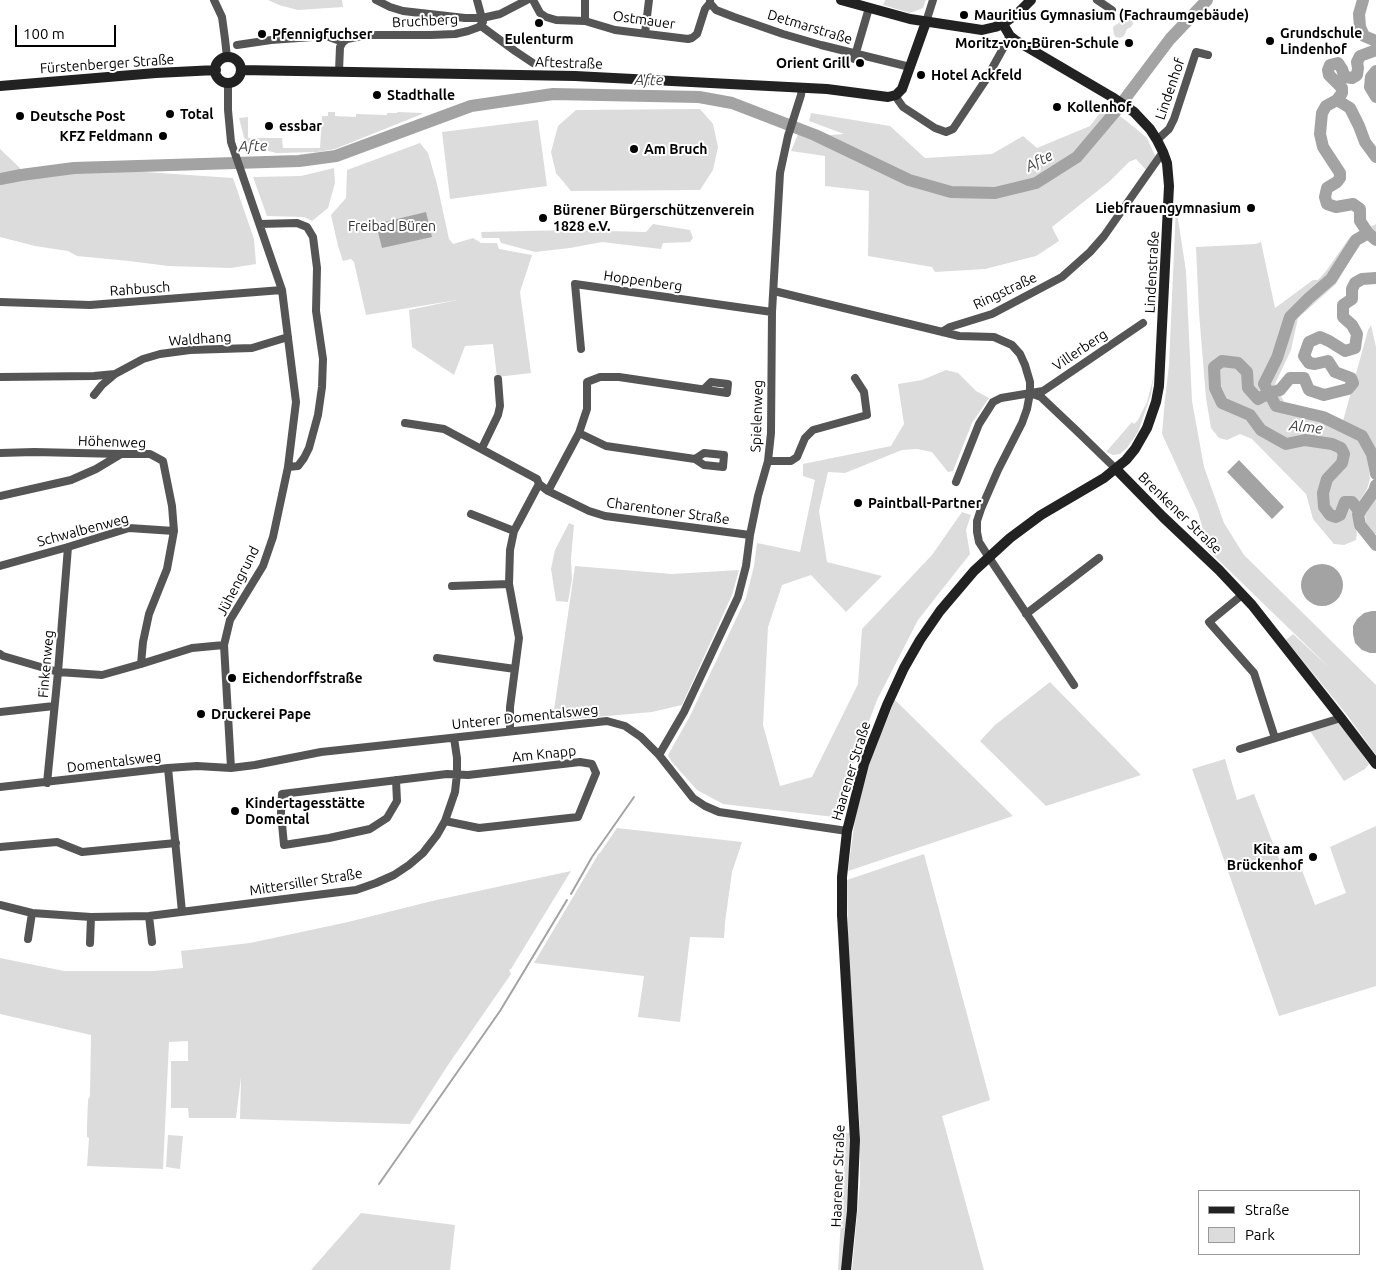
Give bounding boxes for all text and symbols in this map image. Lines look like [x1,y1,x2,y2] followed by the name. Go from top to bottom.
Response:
[765,6,855,48] street label: Detmarstraße
[612,7,676,33] street label: Ostmauer
[974,7,1249,23] place label: Mauritius Gymnasium (Fachraumgebäude)
[958,9,970,21] marker: Mauritius Gymnasium (Fachraumgebäude)
[392,11,458,31] street label: Bruchberg
[18,15,119,47] scale bar
[533,17,545,29] marker: Eulenturm
[23,25,65,42] text: 100 m
[1280,25,1362,58] place label: Grundschule Lindenhof
[272,26,373,42] place label: Pfennigfuchser
[256,28,268,40] marker: Pfennigfuchser
[504,31,574,47] place label: Eulenturm
[955,35,1119,51] place label: Moritz-von-Büren-Schule
[1264,35,1276,47] marker: Grundschule Lindenhof
[1123,37,1135,49] marker: Moritz-von-Büren-Schule
[39,51,175,77] street label: Fürstenberger Straße
[535,53,603,73] street label: Aftestraße
[776,55,850,71] place label: Orient Grill
[1152,56,1188,122] street label: Lindenhof
[854,57,866,69] marker: Orient Grill
[931,67,1022,83] place label: Hotel Ackfeld
[915,69,927,81] marker: Hotel Ackfeld
[635,71,663,89] water label: Afte
[387,87,455,103] place label: Stadthalle
[371,89,383,101] marker: Stadthalle
[1067,99,1131,115] place label: Kollenhof
[1051,101,1063,113] marker: Kollenhof
[180,106,214,122] place label: Total
[30,108,125,124] place label: Deutsche Post
[164,108,176,120] marker: Total
[14,110,26,122] marker: Deutsche Post
[279,118,322,134] place label: essbar
[263,120,275,132] marker: essbar
[60,128,153,144] place label: KFZ Feldmann
[157,130,169,142] marker: KFZ Feldmann
[238,137,268,155] water label: Afte
[644,141,708,157] place label: Am Bruch
[628,143,640,155] marker: Am Bruch
[1022,146,1056,176] water label: Afte
[1095,200,1241,216] place label: Liebfrauengymnasium
[553,202,755,234] place label: Bürener Bürgerschützenverein 1828 e.V.
[1245,202,1257,214] marker: Liebfrauengymnasium
[537,212,549,224] marker: Bürener Bürgerschützenverein 1828 e.V.
[348,218,436,234] park label: Freibad Büren
[1141,230,1163,314] street label: Lindenstraße
[603,267,683,295] street label: Hoppenberg
[970,269,1040,313] street label: Ringstraße
[109,279,171,299] street label: Rahbusch
[1049,326,1111,374] street label: Villerberg
[168,328,232,350] street label: Waldhang
[747,379,767,453] street label: Spielenweg
[1288,416,1324,438] water label: Alme
[78,432,146,452] street label: Höhenweg
[1135,469,1225,557] street label: Brenkener Straße
[605,494,731,528] street label: Charentoner Straße
[868,495,981,511] place label: Paintball-Partner
[852,497,864,509] marker: Paintball-Partner
[35,510,131,550] street label: Schwalbenweg
[213,543,263,619] street label: Jühengrund
[35,629,57,699] street label: Finkenweg
[242,670,363,686] place label: Eichendorffstraße
[226,672,238,684] marker: Eichendorffstraße
[451,701,599,733] street label: Unterer Domentalsweg
[211,706,311,722] place label: Druckerei Pape
[195,708,207,720] marker: Druckerei Pape
[828,719,874,823] street label: Haarener Straße
[511,742,577,766] street label: Am Knapp
[66,748,162,776] street label: Domentalsweg
[245,795,365,828] place label: Kindertagesstätte Domental
[229,805,241,817] marker: Kindertagesstätte Domental
[1227,841,1303,874] place label: Kita am Brückenhof
[1307,851,1319,863] marker: Kita am Brückenhof
[248,865,364,899] street label: Mittersiller Straße
[828,1124,848,1228] street label: Haarener Straße
[1198,1190,1361,1255] legend
[1245,1201,1289,1218] text: Straße
[1245,1226,1275,1243] text: Park

